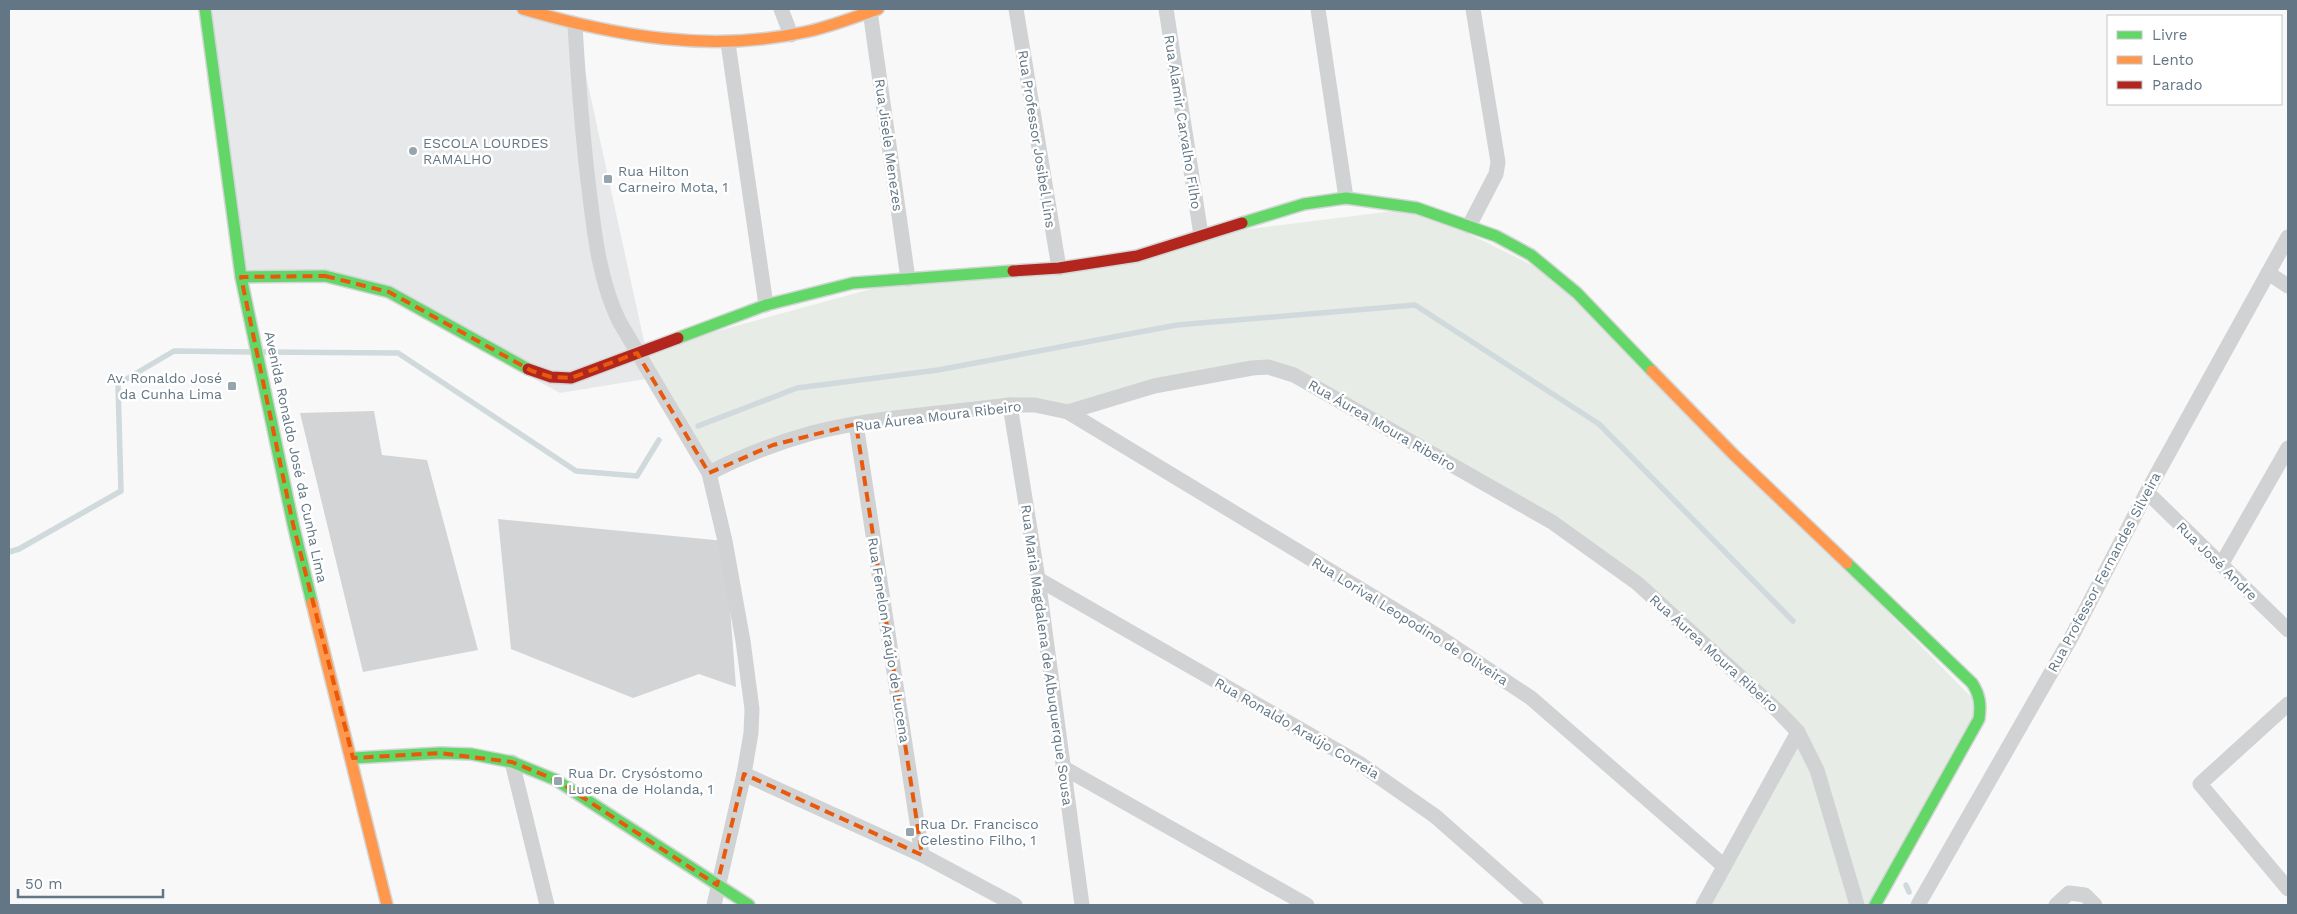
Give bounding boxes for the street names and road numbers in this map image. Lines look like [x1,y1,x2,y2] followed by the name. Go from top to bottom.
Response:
[1161,34,1205,210] street label: Rua Alamir Carvalho Filho
[1015,49,1059,229] street label: Rua Professor Josibel Lins
[872,78,906,212] street label: Rua Jisele Menezes
[262,330,331,584] street label: Avenida Ronaldo José da Cunha Lima
[1305,376,1459,474] street label: Rua Áurea Moura Ribeiro
[854,398,1022,434] street label: Rua Áurea Moura Ribeiro
[2044,469,2164,675] street label: Rua Professor Fernandes Silveira
[1018,504,1076,807] street label: Rua Maria Magdalena de Albuquerque Sousa
[2173,518,2261,604] street label: Rua José Andre
[865,536,913,744] street label: Rua Fenelon Araújo de Lucena
[1309,554,1511,688] street label: Rua Lorival Leopodino de Oliveira
[1646,591,1782,715] street label: Rua Áurea Moura Ribeiro
[1212,674,1382,782] street label: Rua Ronaldo Araújo Correia

